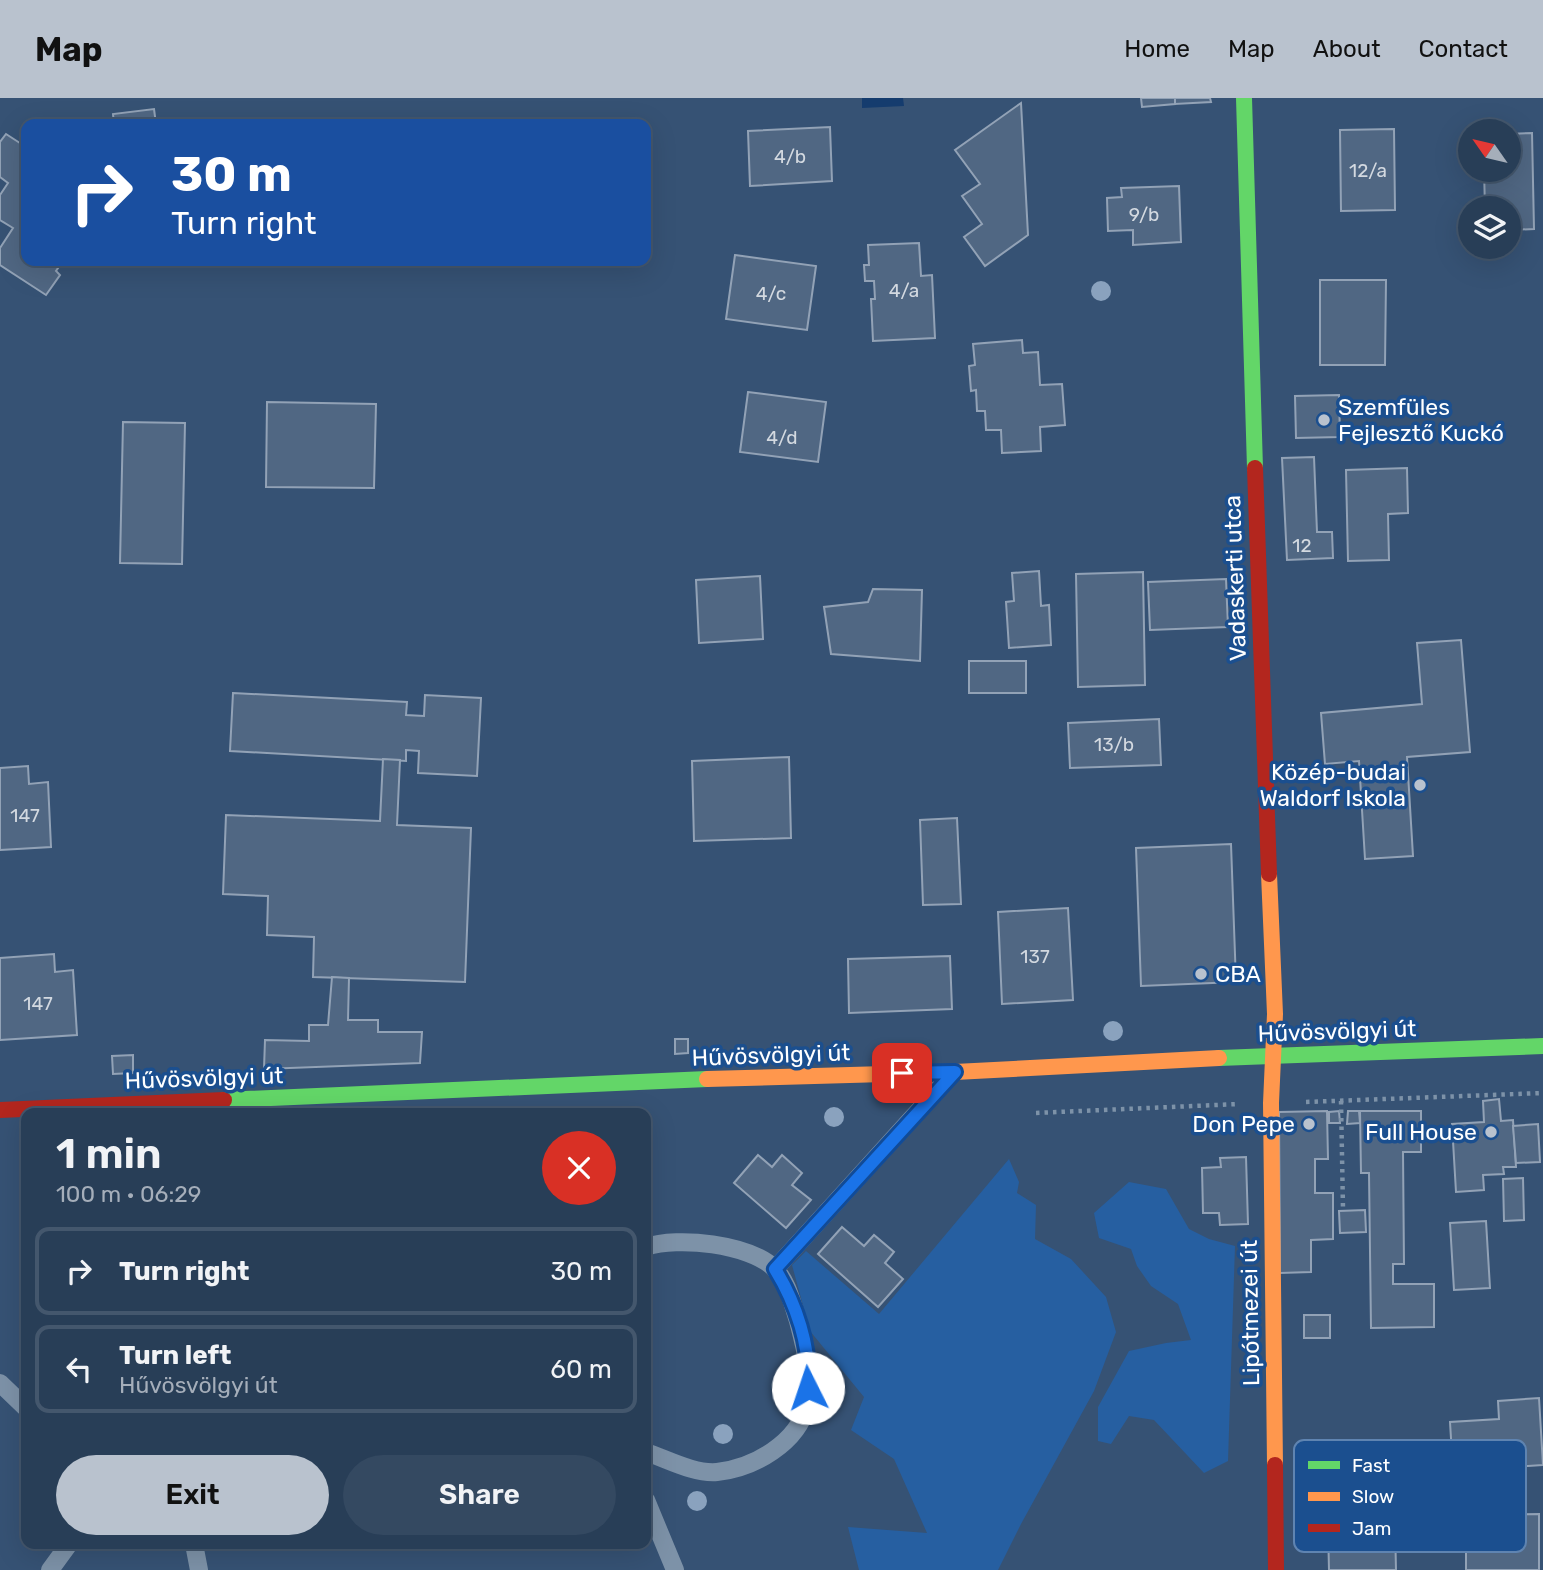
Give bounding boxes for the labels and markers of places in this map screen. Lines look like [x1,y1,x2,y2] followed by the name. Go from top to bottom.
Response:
[1338,393,1504,447] place label: Szemfüles Fejlesztő Kuckó
[1316,412,1332,428] marker: Szemfüles Fejlesztő Kuckó
[1259,758,1406,812] place label: Közép-budai Waldorf Iskola
[1412,777,1428,793] marker: Közép-budai Waldorf Iskola
[1215,960,1261,988] place label: CBA
[1193,966,1209,982] marker: CBA
[872,1043,932,1103] pin
[1192,1110,1295,1138] place label: Don Pepe
[1301,1116,1317,1132] marker: Don Pepe
[1365,1118,1477,1146] place label: Full House
[1483,1124,1499,1140] marker: Full House

